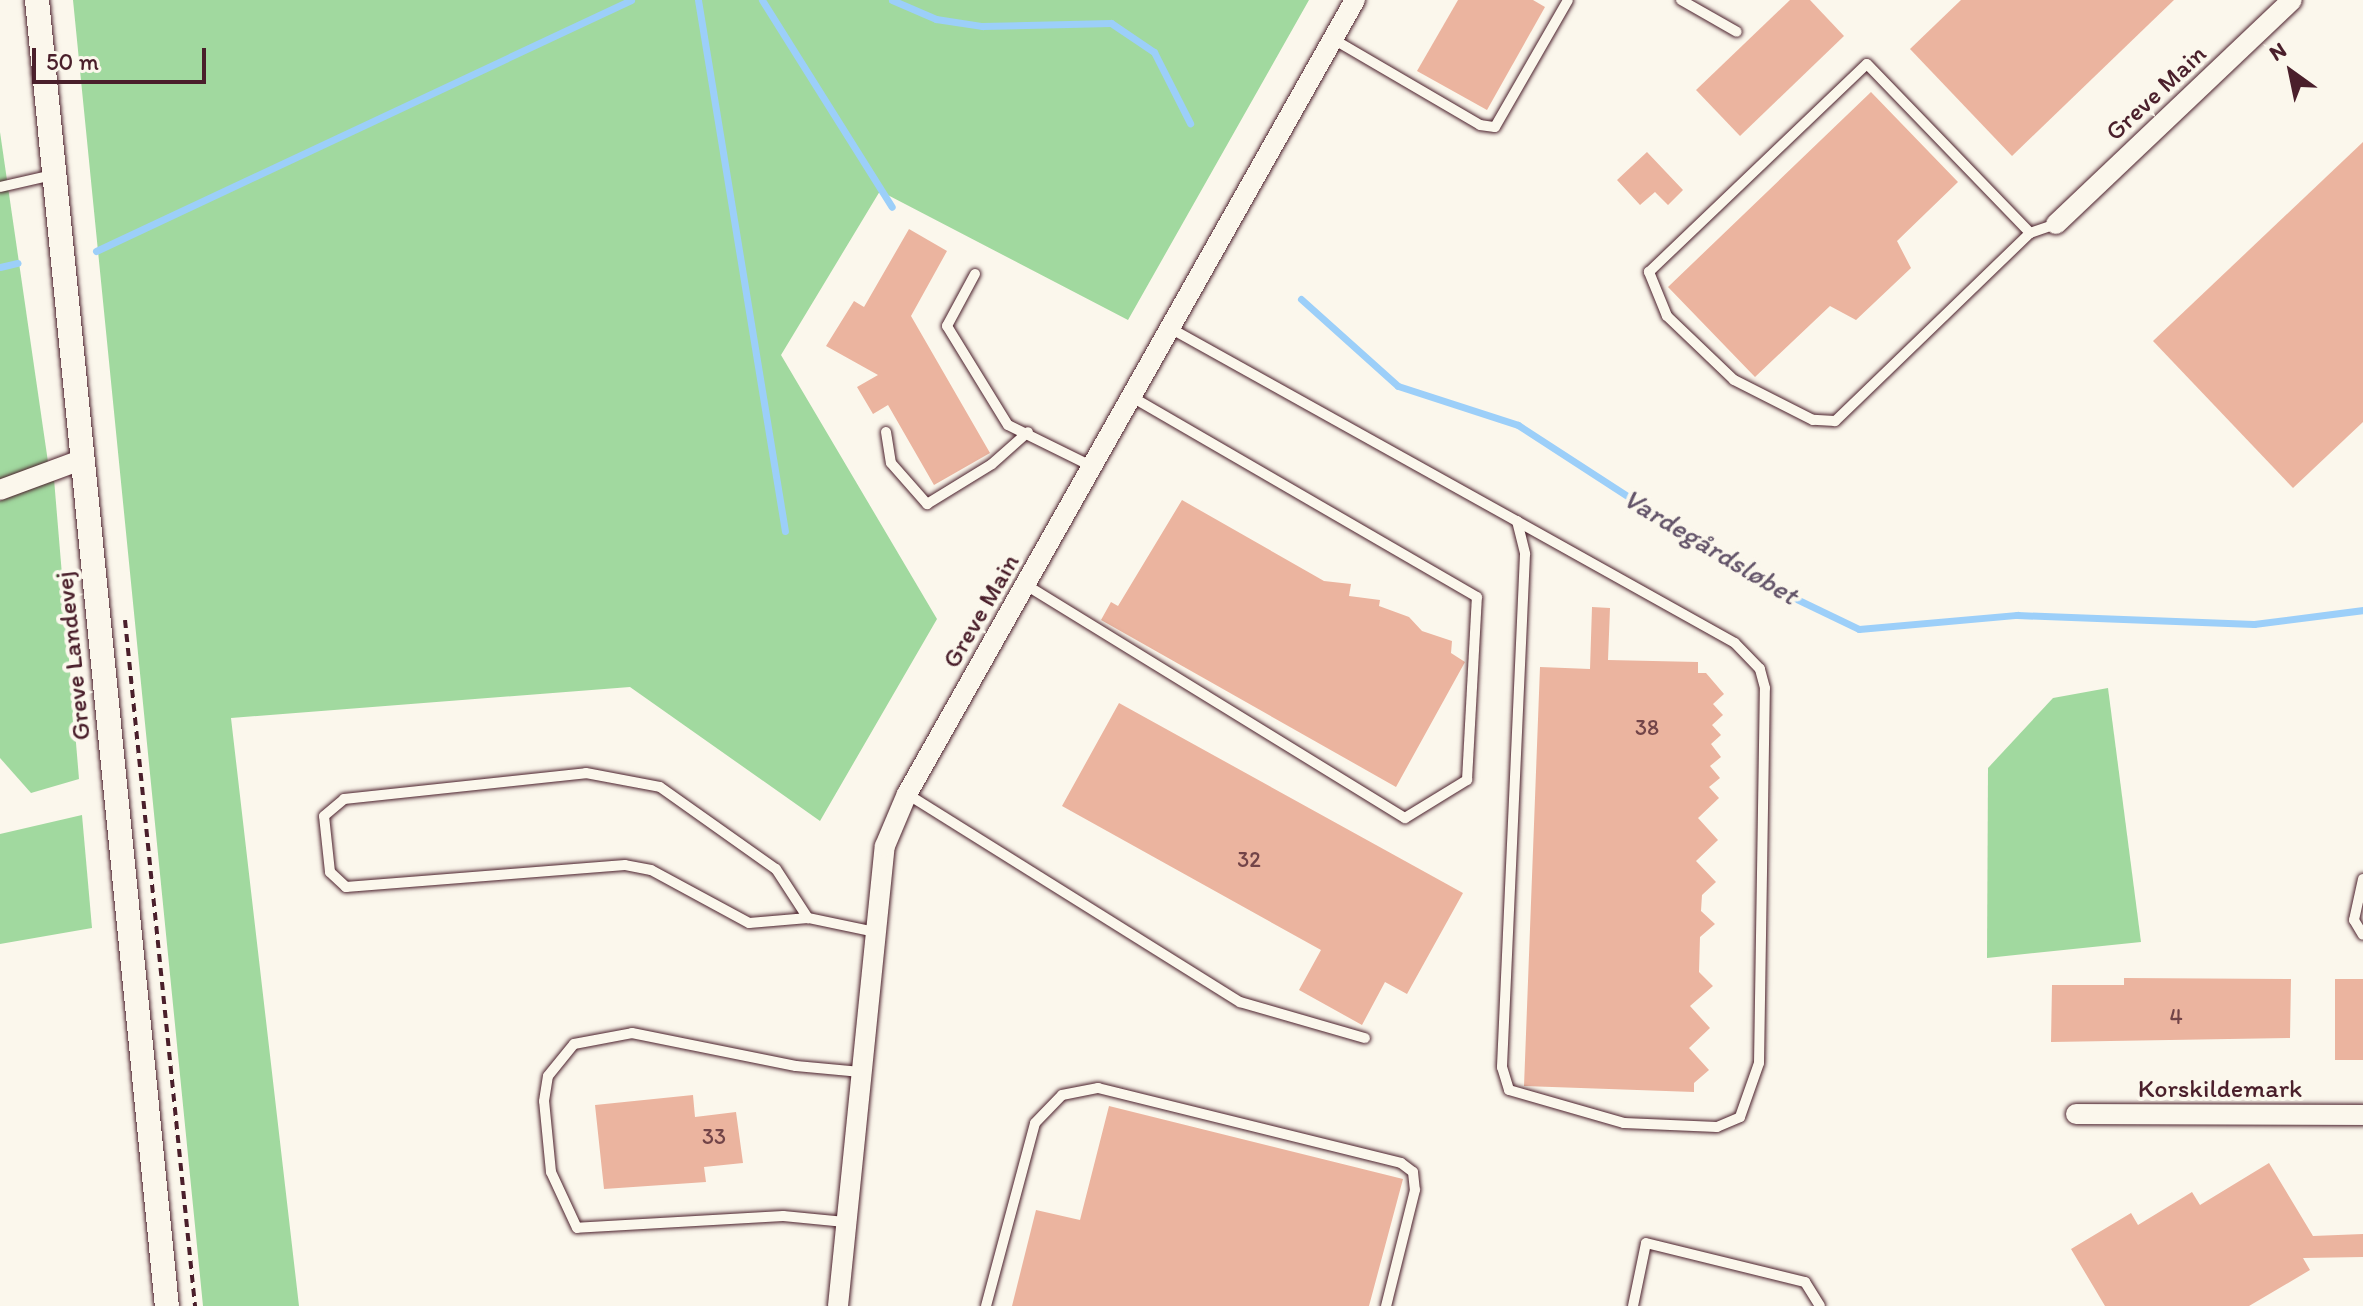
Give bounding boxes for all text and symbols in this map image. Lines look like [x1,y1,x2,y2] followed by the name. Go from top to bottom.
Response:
[36,32,210,82] scale bar
[2251,32,2331,112] north arrow
[2264,36,2291,67] text: N
[2099,39,2213,147] street label: Greve Main
[46,47,99,76] text: 50 m
[1618,481,1804,611] water label: Vardegårdsløbet
[936,549,1026,673] street label: Greve Main
[49,570,97,742] street label: Greve Landevej
[1635,715,1659,741] house number: 38
[1237,847,1261,873] house number: 32
[2169,1004,2183,1030] house number: 4
[2138,1073,2302,1105] street label: Korskildemark
[702,1124,726,1150] house number: 33

